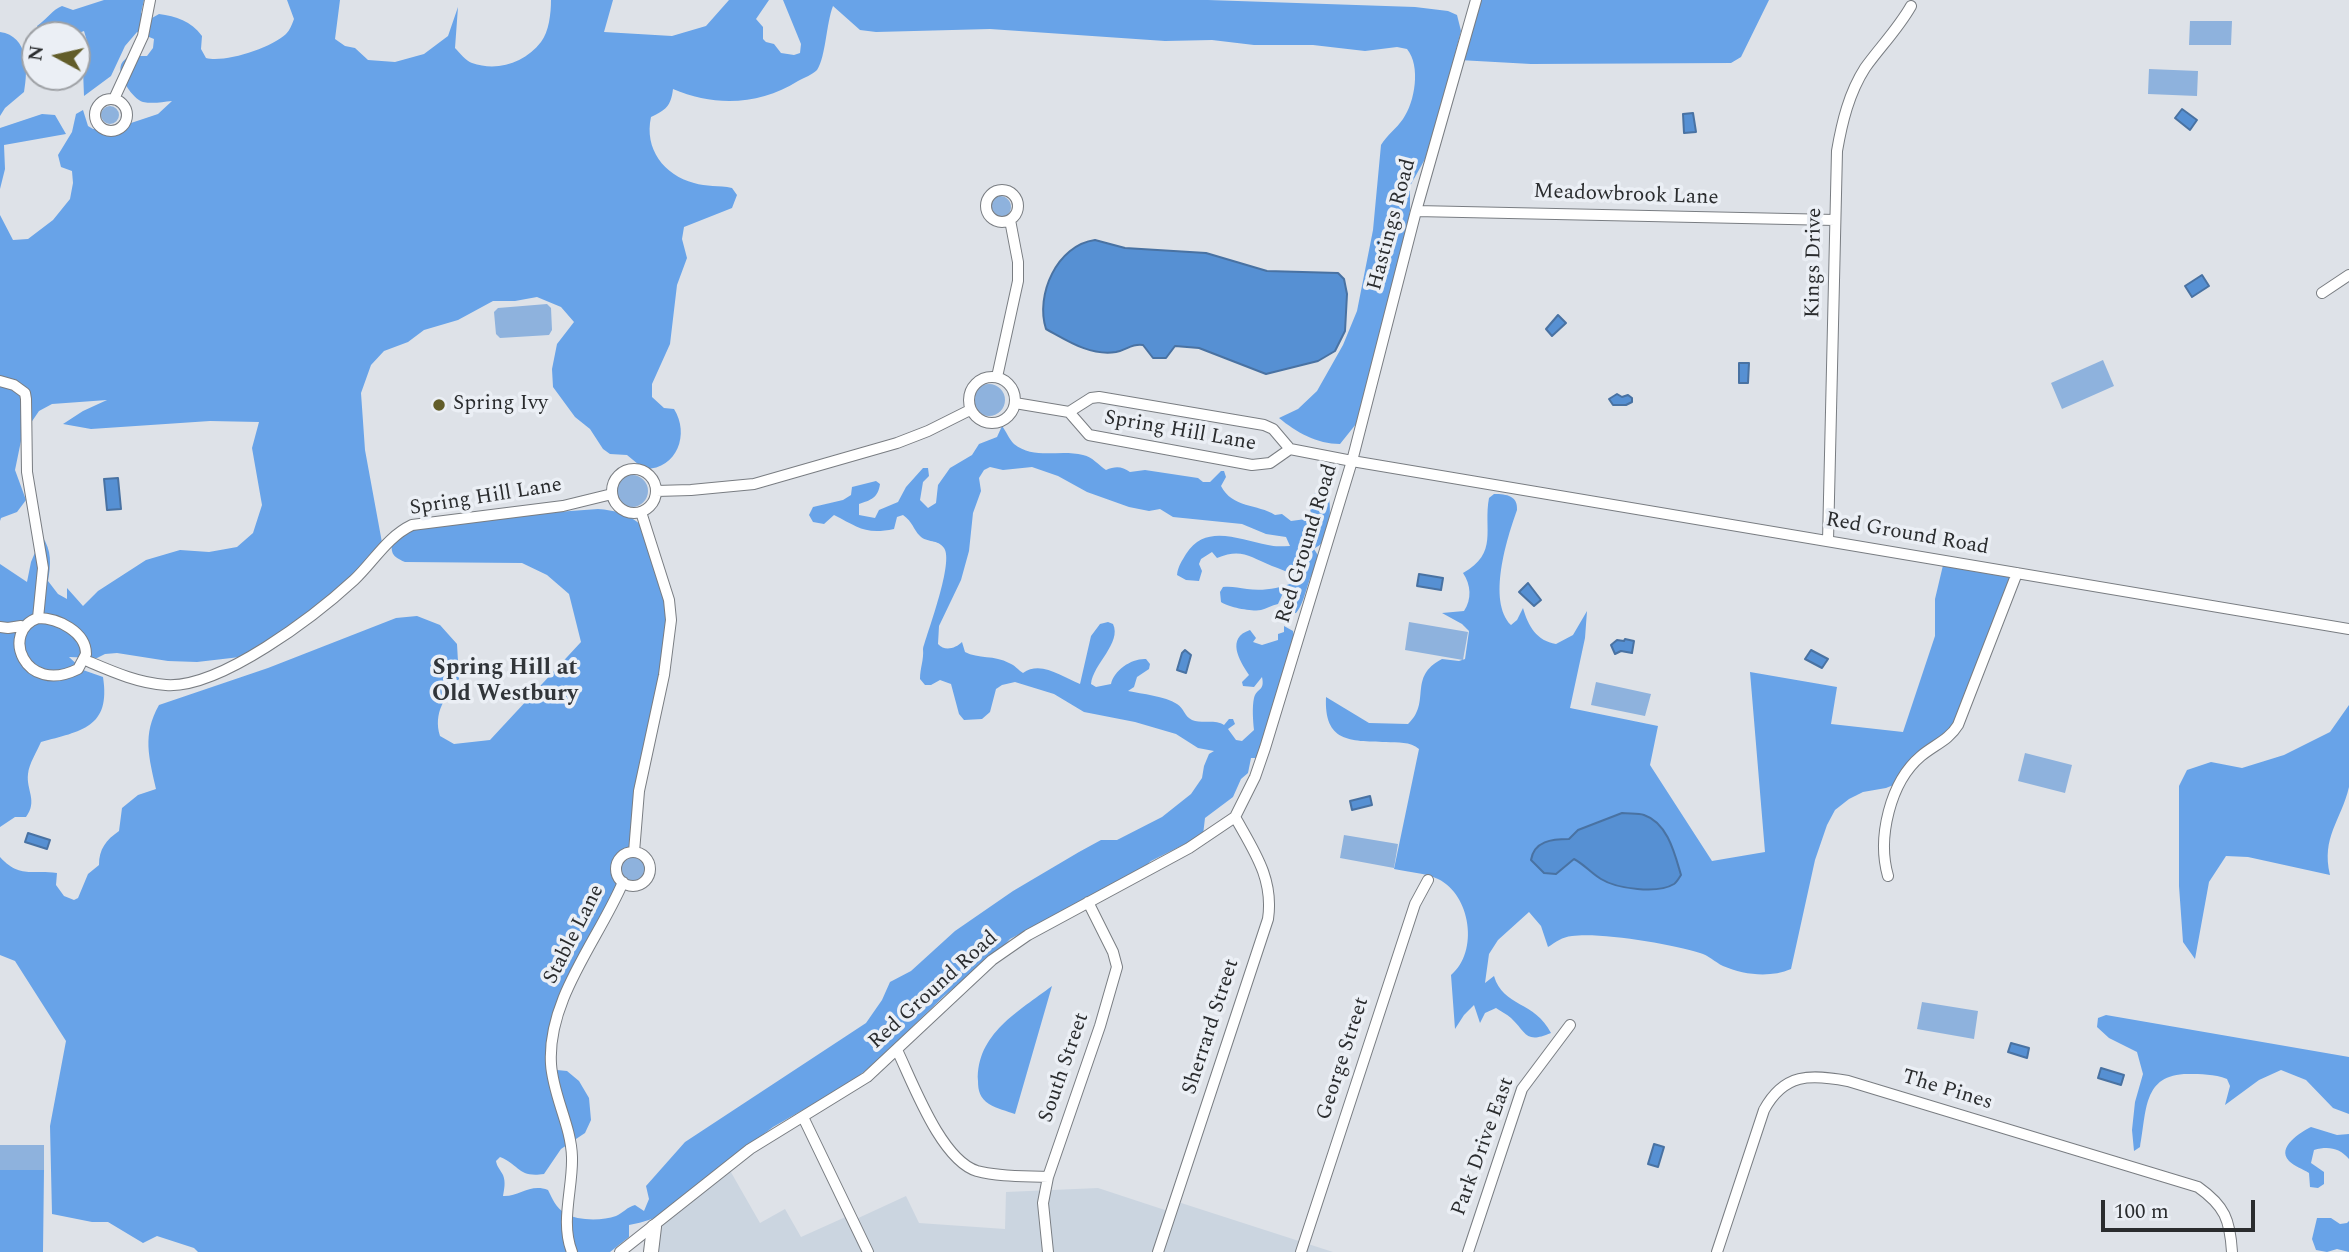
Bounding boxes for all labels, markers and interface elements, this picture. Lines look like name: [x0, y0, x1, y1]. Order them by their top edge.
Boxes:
north arrow: [21, 21, 91, 91]
text: N: [21, 44, 52, 63]
street label: Hastings Road: [1363, 156, 1423, 294]
street label: Meadowbrook Lane: [1533, 180, 1719, 212]
street label: Kings Drive: [1801, 207, 1829, 319]
place label: Spring Ivy: [453, 392, 548, 418]
marker: Spring Ivy: [431, 397, 447, 413]
street label: Spring Hill Lane: [1102, 406, 1258, 458]
street label: Red Ground Road: [1272, 461, 1344, 627]
street label: Spring Hill Lane: [408, 474, 564, 522]
street label: Red Ground Road: [1823, 508, 1991, 562]
district label: Spring Hill at Old Westbury: [432, 655, 578, 709]
street label: Stable Lane: [539, 881, 611, 989]
street label: Red Ground Road: [864, 926, 1004, 1056]
street label: Sherrard Street: [1178, 956, 1246, 1098]
street label: George Street: [1312, 994, 1376, 1124]
street label: South Street: [1034, 1010, 1096, 1126]
street label: The Pines: [1899, 1065, 1995, 1117]
street label: Park Drive East: [1447, 1074, 1521, 1220]
scale bar: [2104, 1186, 2258, 1230]
text: 100 m: [2114, 1196, 2169, 1228]

